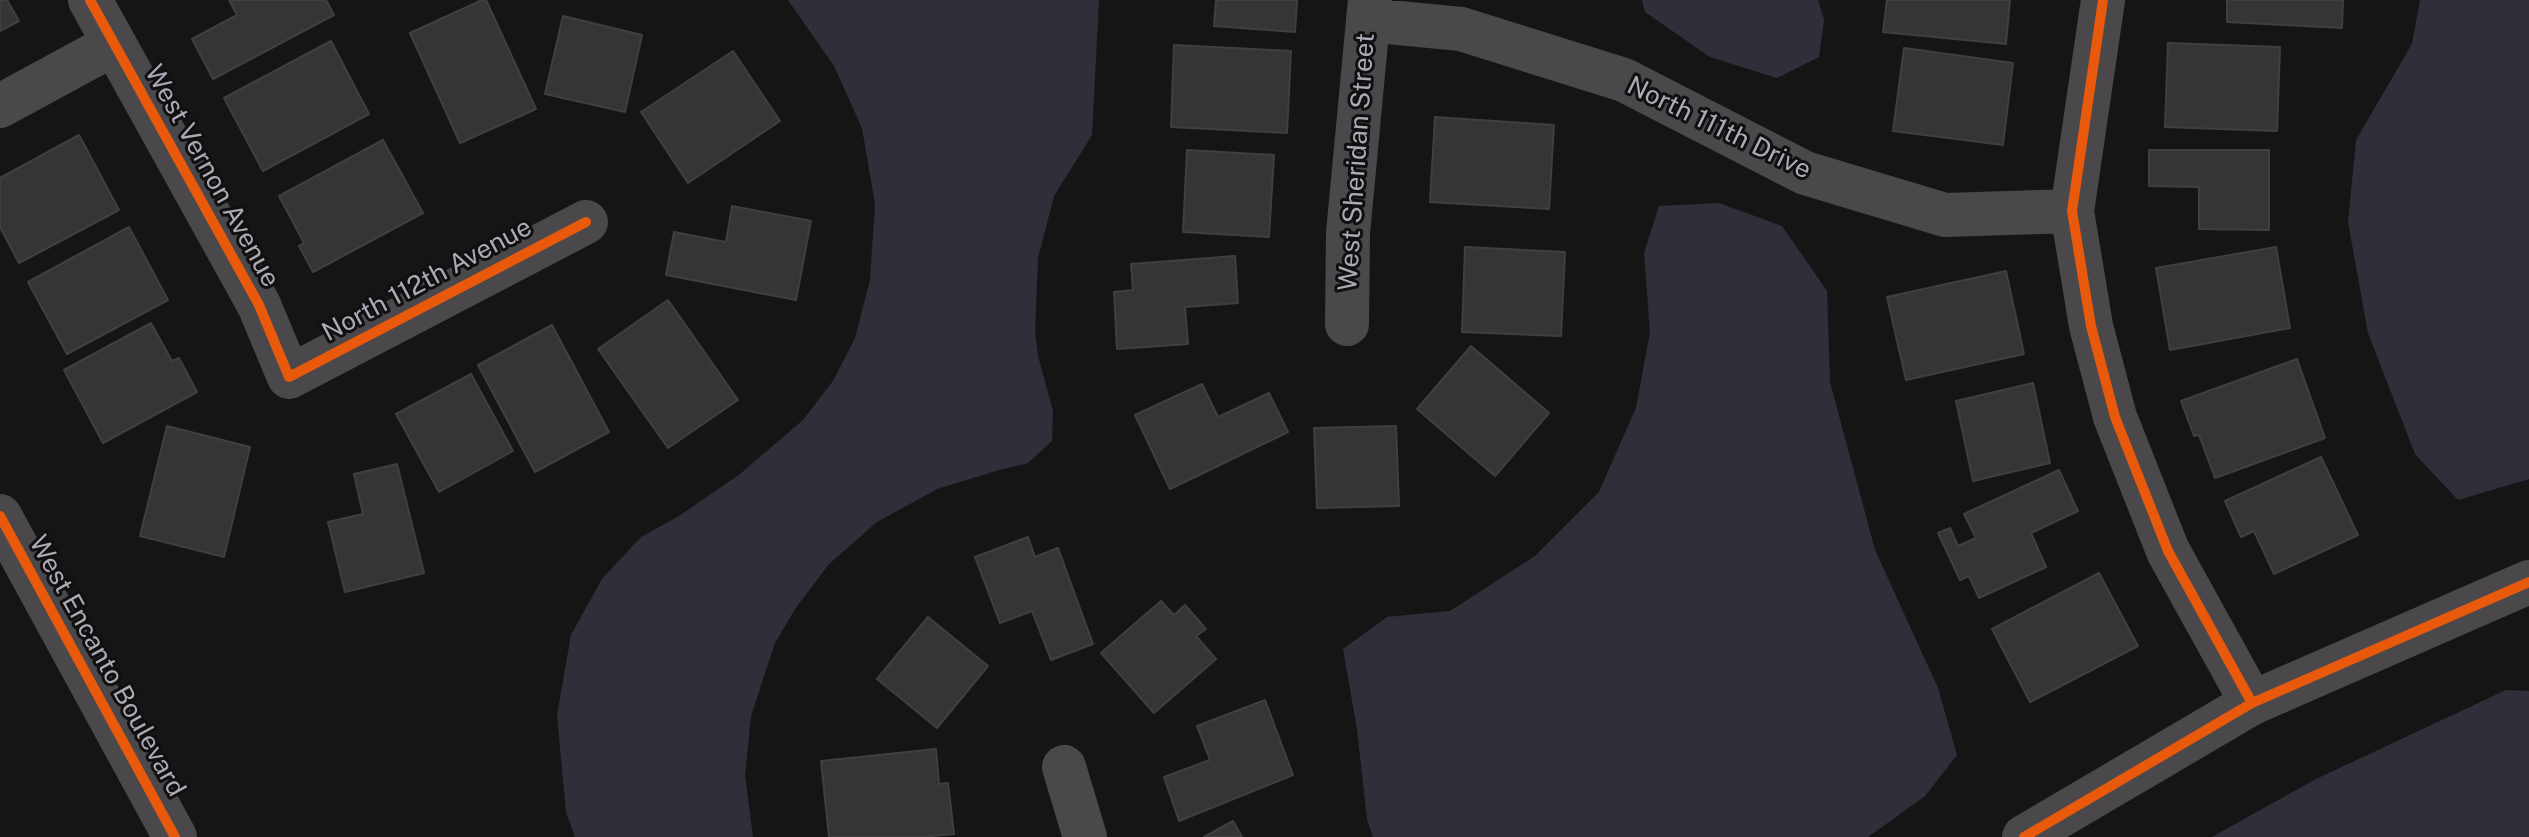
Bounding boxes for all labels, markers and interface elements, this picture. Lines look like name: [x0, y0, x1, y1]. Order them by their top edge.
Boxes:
street label: West Sheridan Street: [1332, 32, 1382, 292]
street label: West Vernon Avenue: [138, 60, 286, 292]
street label: North 111th Drive: [1622, 70, 1816, 186]
street label: North 112th Avenue: [317, 212, 537, 348]
street label: West Encanto Boulevard: [22, 530, 192, 802]

